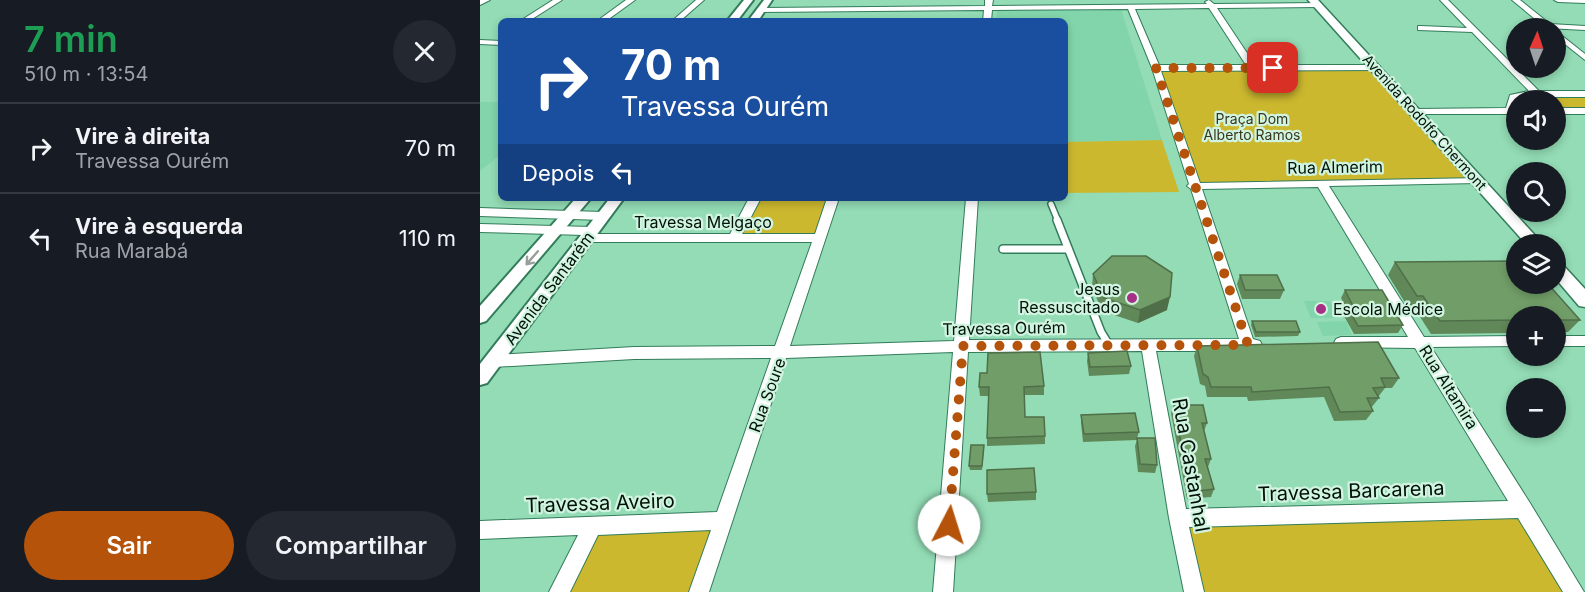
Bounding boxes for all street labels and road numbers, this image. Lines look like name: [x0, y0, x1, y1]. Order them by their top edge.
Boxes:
street label: Avenida Rodolfo Chermont: [1360, 51, 1491, 194]
street label: Rua Almerim: [1287, 156, 1383, 178]
street label: Travessa Melgaço: [634, 212, 772, 232]
street label: Avenida Santarém: [500, 227, 598, 349]
street label: Travessa Ourém: [942, 317, 1066, 339]
street label: Rua Altamira: [1415, 341, 1483, 433]
street label: Rua Soure: [744, 355, 790, 435]
street label: Rua Castanhal: [1167, 396, 1215, 534]
street label: Travessa Barcarena: [1257, 476, 1445, 506]
street label: Travessa Aveiro: [525, 488, 675, 518]

